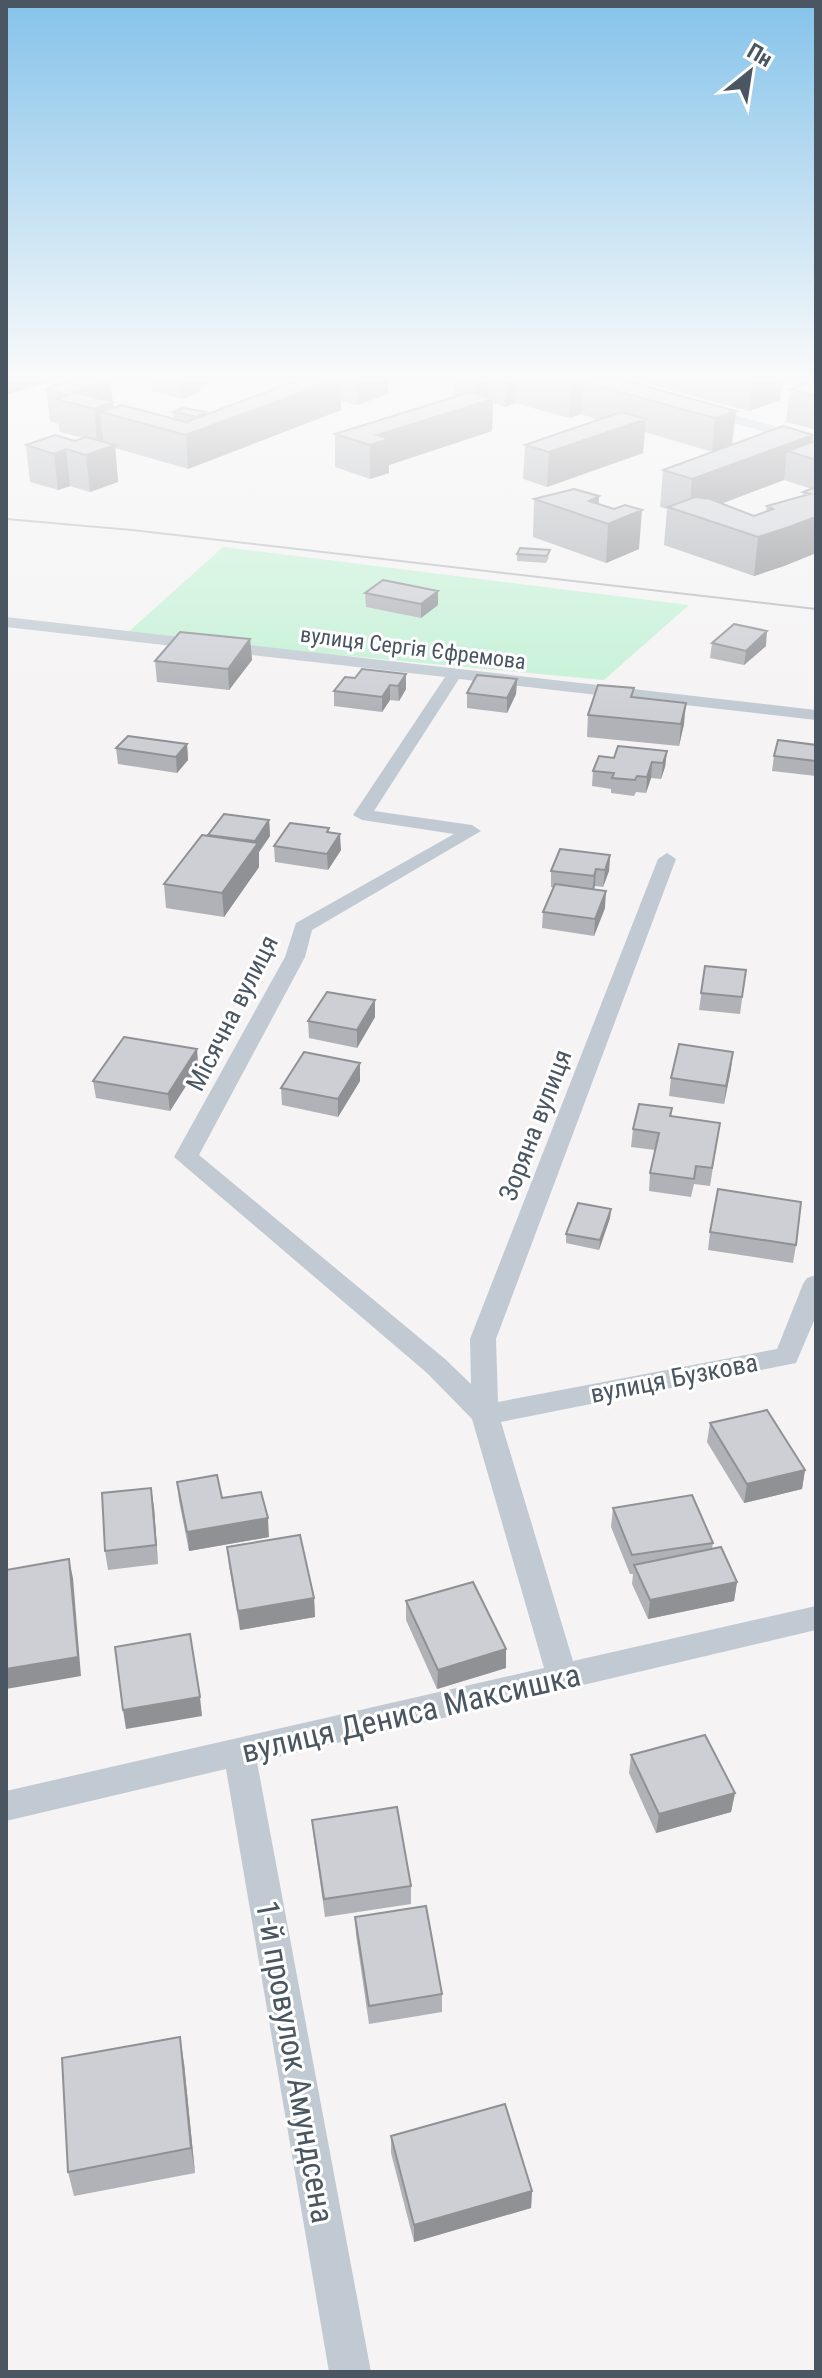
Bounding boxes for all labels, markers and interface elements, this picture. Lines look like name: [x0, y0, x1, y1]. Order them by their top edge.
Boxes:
north arrow: [710, 32, 790, 112]
text: Пн: [743, 38, 777, 72]
street label: вулиця Сергія Єфремова: [299, 622, 527, 674]
street label: Місячна вулиця: [180, 930, 284, 1096]
street label: Зоряна вулиця: [492, 1045, 578, 1205]
street label: вулиця Бузкова: [588, 1347, 760, 1409]
street label: вулиця Дениса Максишка: [238, 1656, 584, 1770]
street label: 1-й провулок Амундсена: [248, 1898, 342, 2226]

